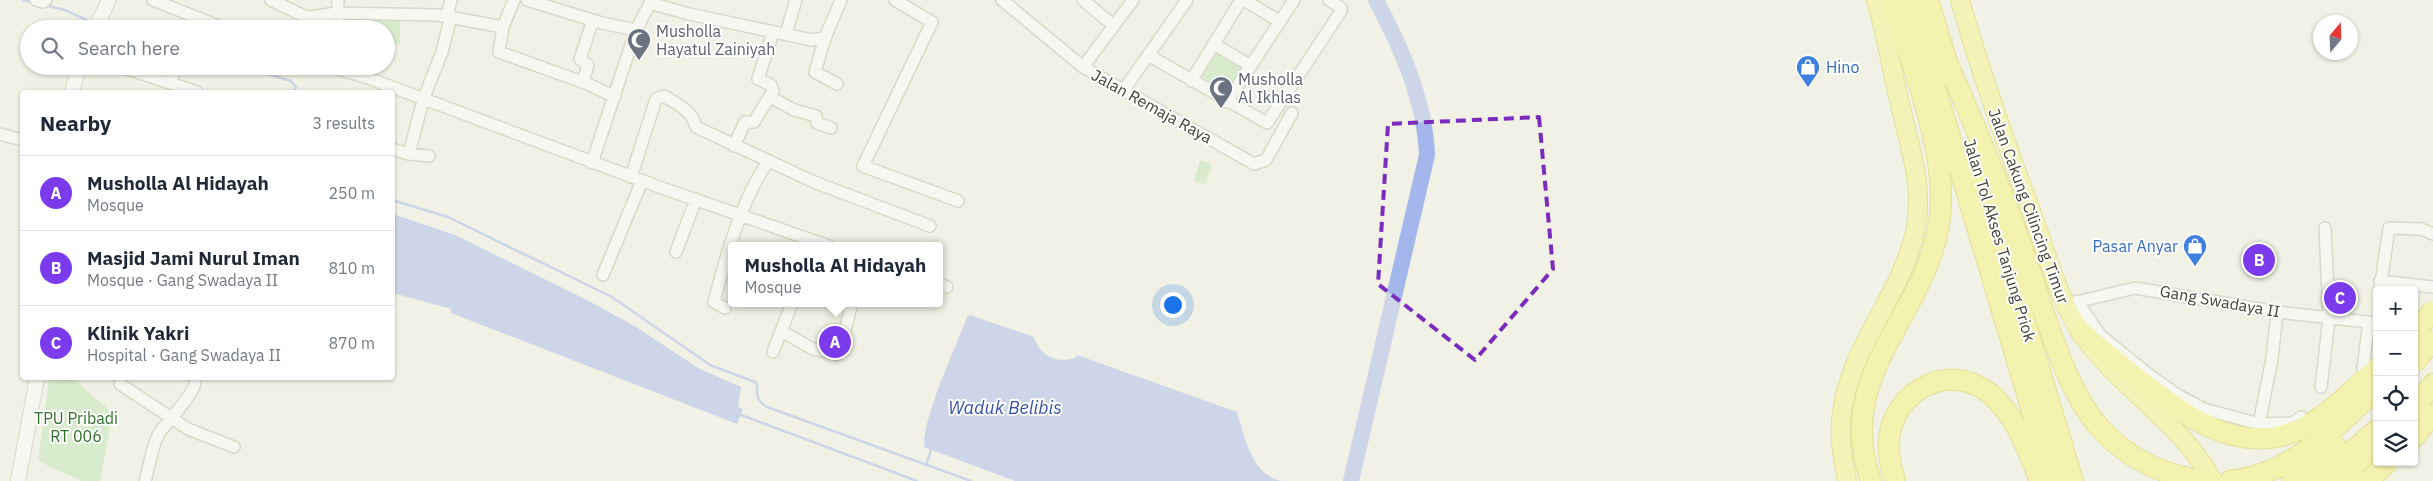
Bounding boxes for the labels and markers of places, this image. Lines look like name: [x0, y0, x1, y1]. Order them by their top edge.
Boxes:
place label: Musholla Hayatul Zainiyah: [656, 21, 775, 59]
mosque icon: Musholla Hayatul Zainiyah: [626, 27, 652, 61]
shop icon: Hino: [1795, 54, 1821, 88]
place label: Hino: [1826, 57, 1859, 77]
place label: Musholla Al Ikhlas: [1238, 69, 1304, 107]
mosque icon: Musholla Al Ikhlas: [1208, 75, 1234, 109]
shop icon: Pasar Anyar: [2182, 233, 2208, 267]
place label: Pasar Anyar: [2093, 236, 2178, 256]
pin: B: [2243, 241, 2275, 279]
pin: C: [2324, 279, 2356, 317]
pin: A: [819, 323, 851, 361]

